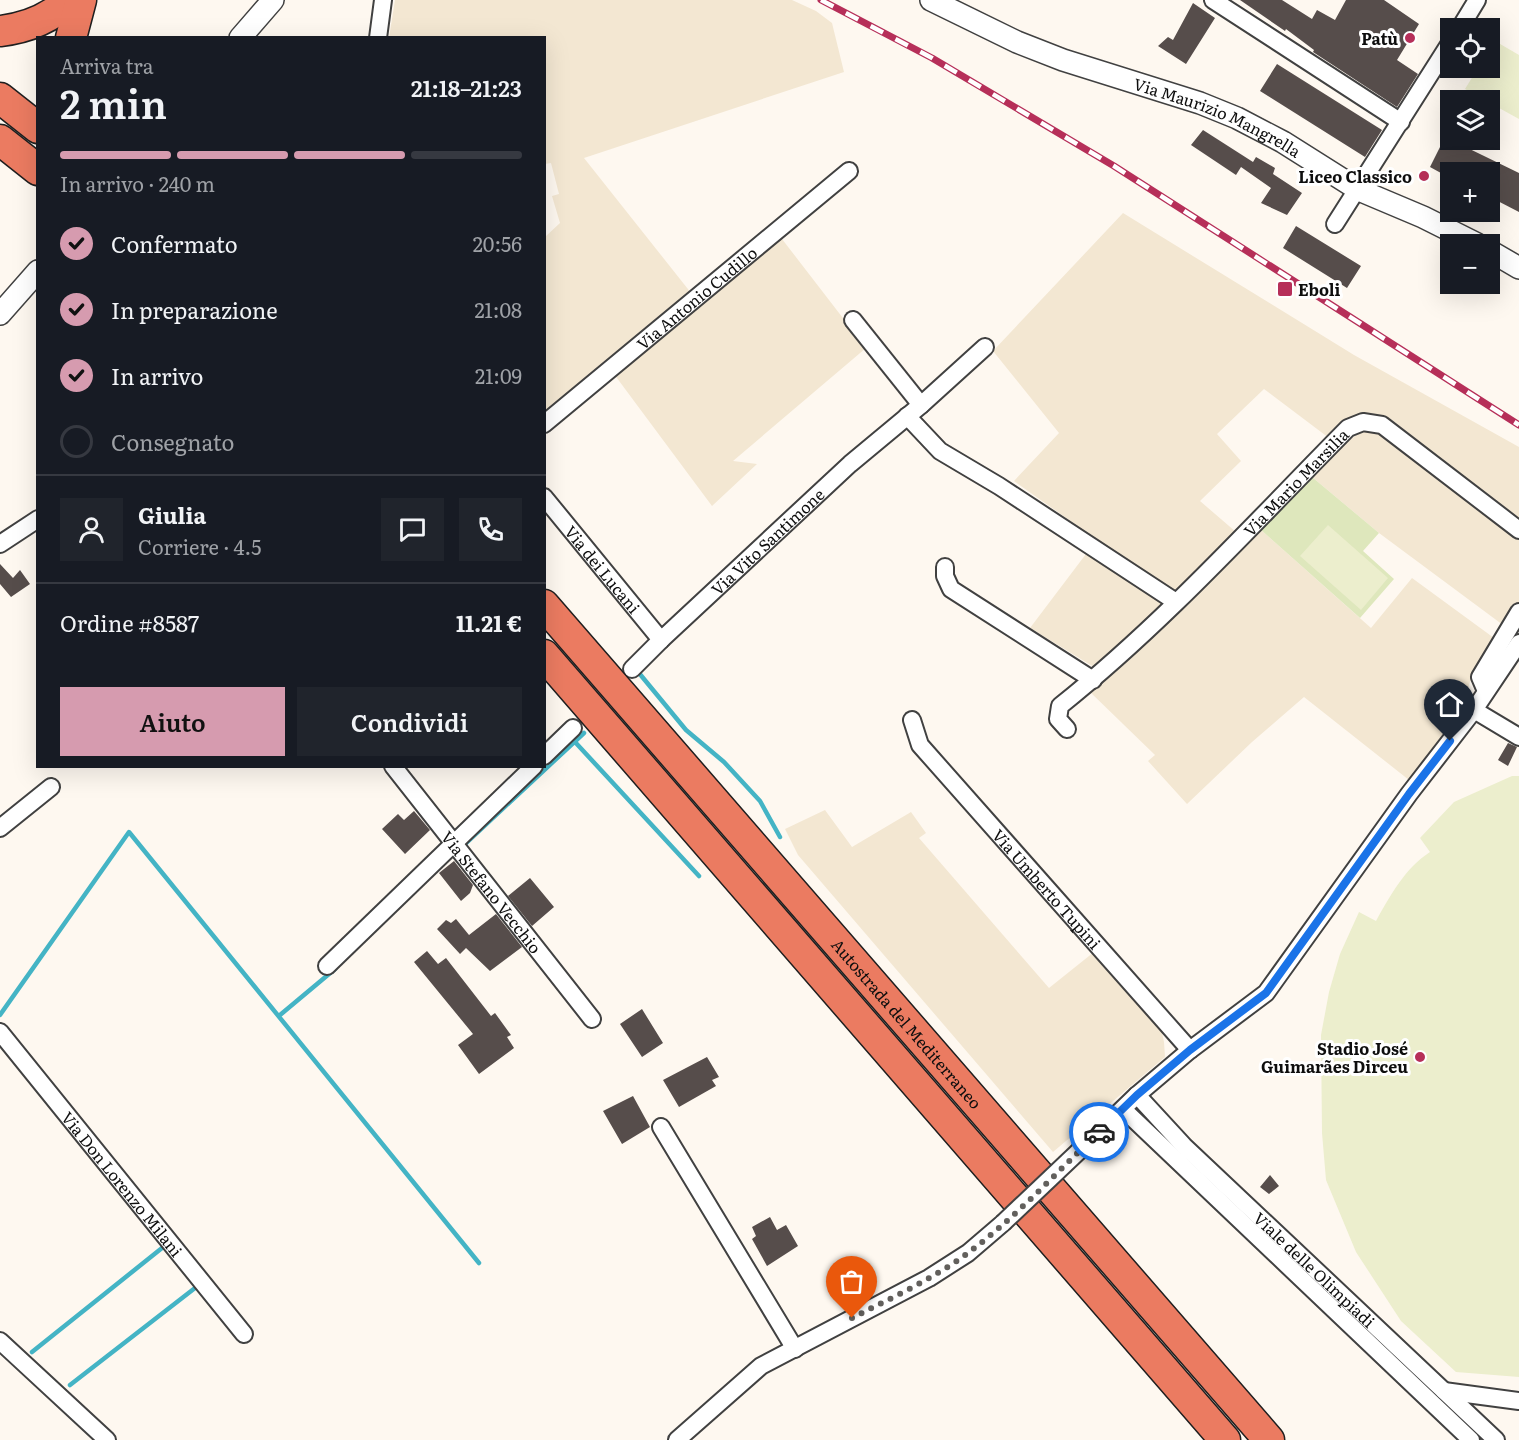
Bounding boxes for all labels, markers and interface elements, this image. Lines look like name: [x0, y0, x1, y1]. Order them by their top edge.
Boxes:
map controls: [1440, 18, 1500, 294]
button: locate: [1440, 18, 1500, 78]
place label: Patù: [1361, 26, 1398, 50]
marker: Patù: [1403, 31, 1417, 45]
text: Arriva tra: [60, 50, 154, 80]
text: 21:18–21:23: [411, 71, 522, 104]
street label: Via Maurizio Mangrella: [1131, 71, 1306, 163]
text: 2 min: [60, 73, 167, 131]
button: layers: [1440, 90, 1500, 150]
button: +: [1440, 162, 1500, 222]
place label: Liceo Classico: [1298, 164, 1412, 188]
text: In arrivo · 240 m: [60, 168, 215, 198]
marker: Liceo Classico: [1417, 169, 1431, 183]
icon: check: [60, 227, 93, 260]
text: Confermato: [111, 227, 238, 260]
text: 20:56: [473, 228, 522, 258]
button: −: [1440, 234, 1500, 294]
street label: Via Antonio Cudillo: [631, 240, 762, 355]
place label: Eboli: [1298, 277, 1341, 301]
marker: Eboli: [1276, 280, 1294, 298]
icon: check: [60, 293, 93, 326]
text: In preparazione: [111, 293, 278, 326]
text: 21:08: [474, 294, 522, 324]
icon: check: [60, 359, 93, 392]
text: In arrivo: [111, 359, 203, 392]
text: 21:09: [475, 360, 522, 390]
street label: Via Mario Marsilia: [1237, 422, 1354, 541]
text: Consegnato: [111, 425, 234, 458]
street label: Via Vito Santimone: [705, 482, 829, 600]
button: person: [60, 498, 123, 561]
text: Giulia: [138, 498, 206, 531]
button: chat: [381, 498, 444, 561]
button: phone: [459, 498, 522, 561]
street label: Via dei Lucani: [560, 520, 646, 618]
text: Corriere · 4.5: [138, 531, 261, 561]
text: Ordine #8587: [60, 606, 199, 639]
text: 11.21 €: [456, 606, 522, 639]
pin: [1424, 679, 1475, 741]
button: Aiuto: [60, 687, 285, 756]
button: Condividi: [297, 687, 522, 756]
icon: home: [1433, 688, 1466, 721]
street label: Via Umberto Tupini: [987, 823, 1107, 954]
street label: Via Stefano Vecchio: [436, 825, 548, 958]
street label: Autostrada del Mediterraneo: [826, 933, 988, 1114]
place label: Stadio José Guimarães Dirceu: [1261, 1036, 1408, 1078]
marker: Stadio José Guimarães Dirceu: [1413, 1050, 1427, 1064]
courier: [1069, 1102, 1129, 1162]
street label: Via Don Lorenzo Milani: [56, 1106, 189, 1262]
icon: car: [1083, 1116, 1116, 1149]
street label: Viale delle Olimpiadi: [1249, 1206, 1381, 1332]
pin: [826, 1256, 877, 1318]
icon: bag: [835, 1265, 868, 1298]

